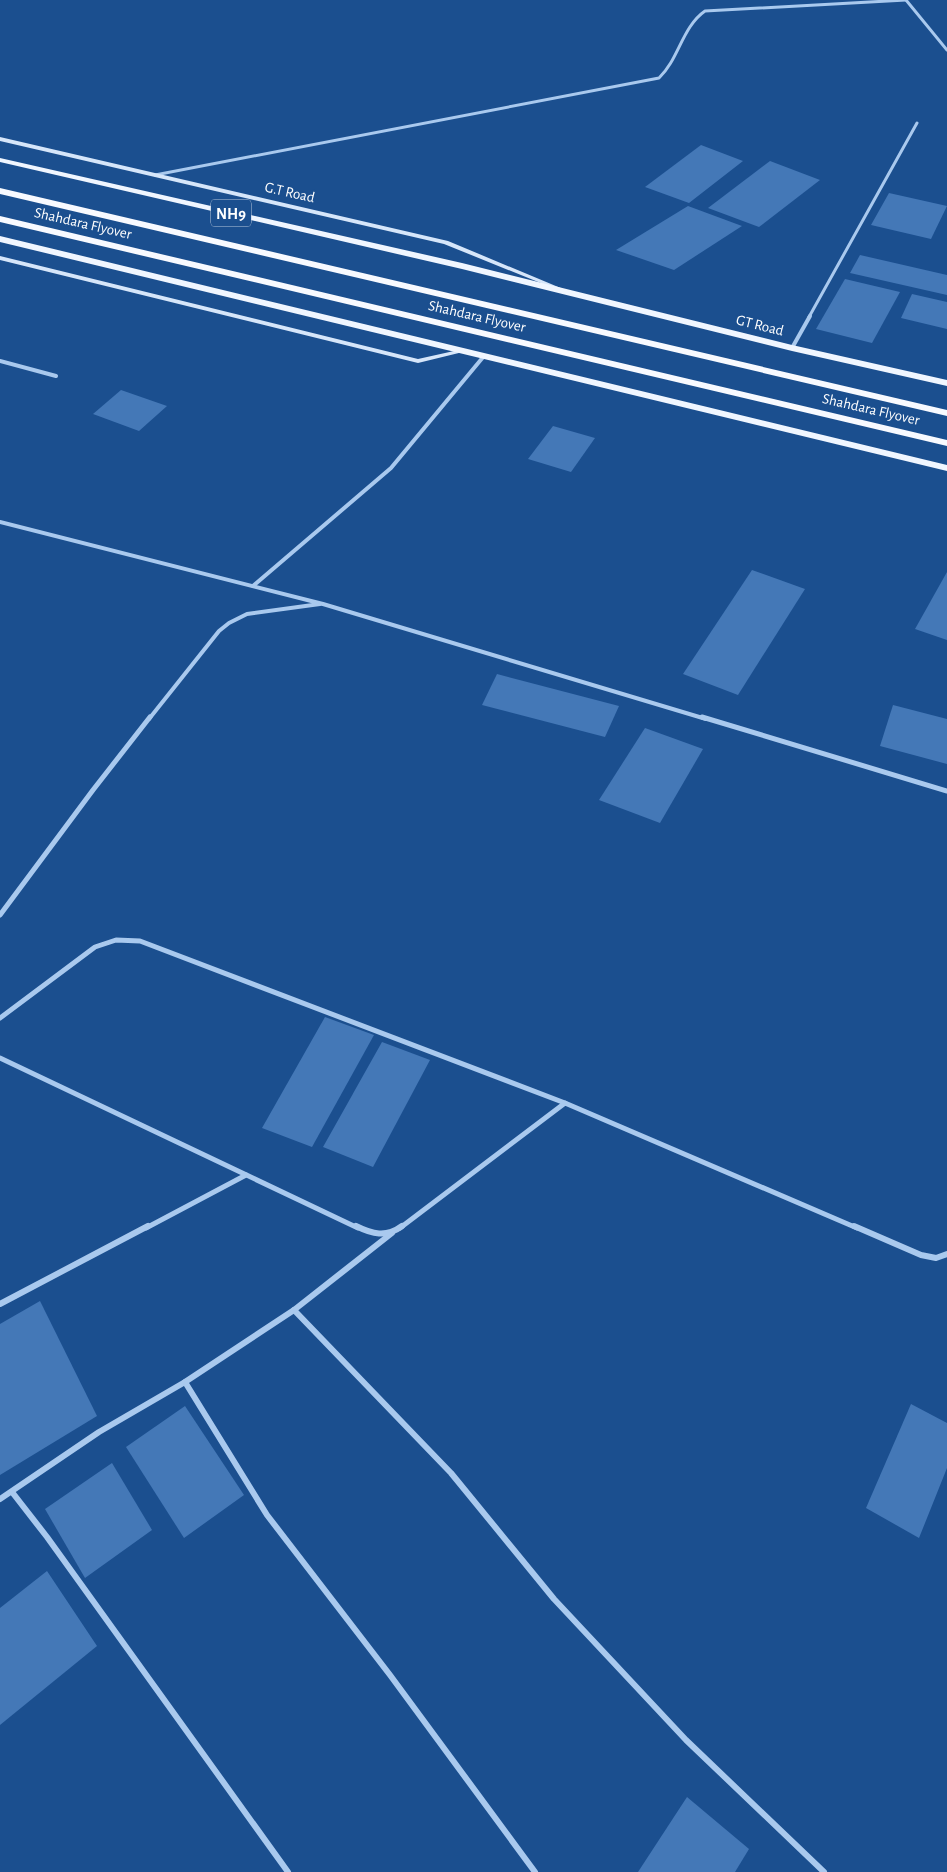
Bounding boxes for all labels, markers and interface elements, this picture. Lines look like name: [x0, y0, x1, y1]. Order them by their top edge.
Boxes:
street label: G.T Road: [263, 179, 317, 206]
road number: NH9: [211, 200, 251, 227]
street label: Shahdara Flyover: [33, 205, 133, 242]
street label: Shahdara Flyover: [427, 298, 527, 335]
street label: GT Road: [734, 312, 786, 339]
street label: Shahdara Flyover: [821, 391, 921, 428]

